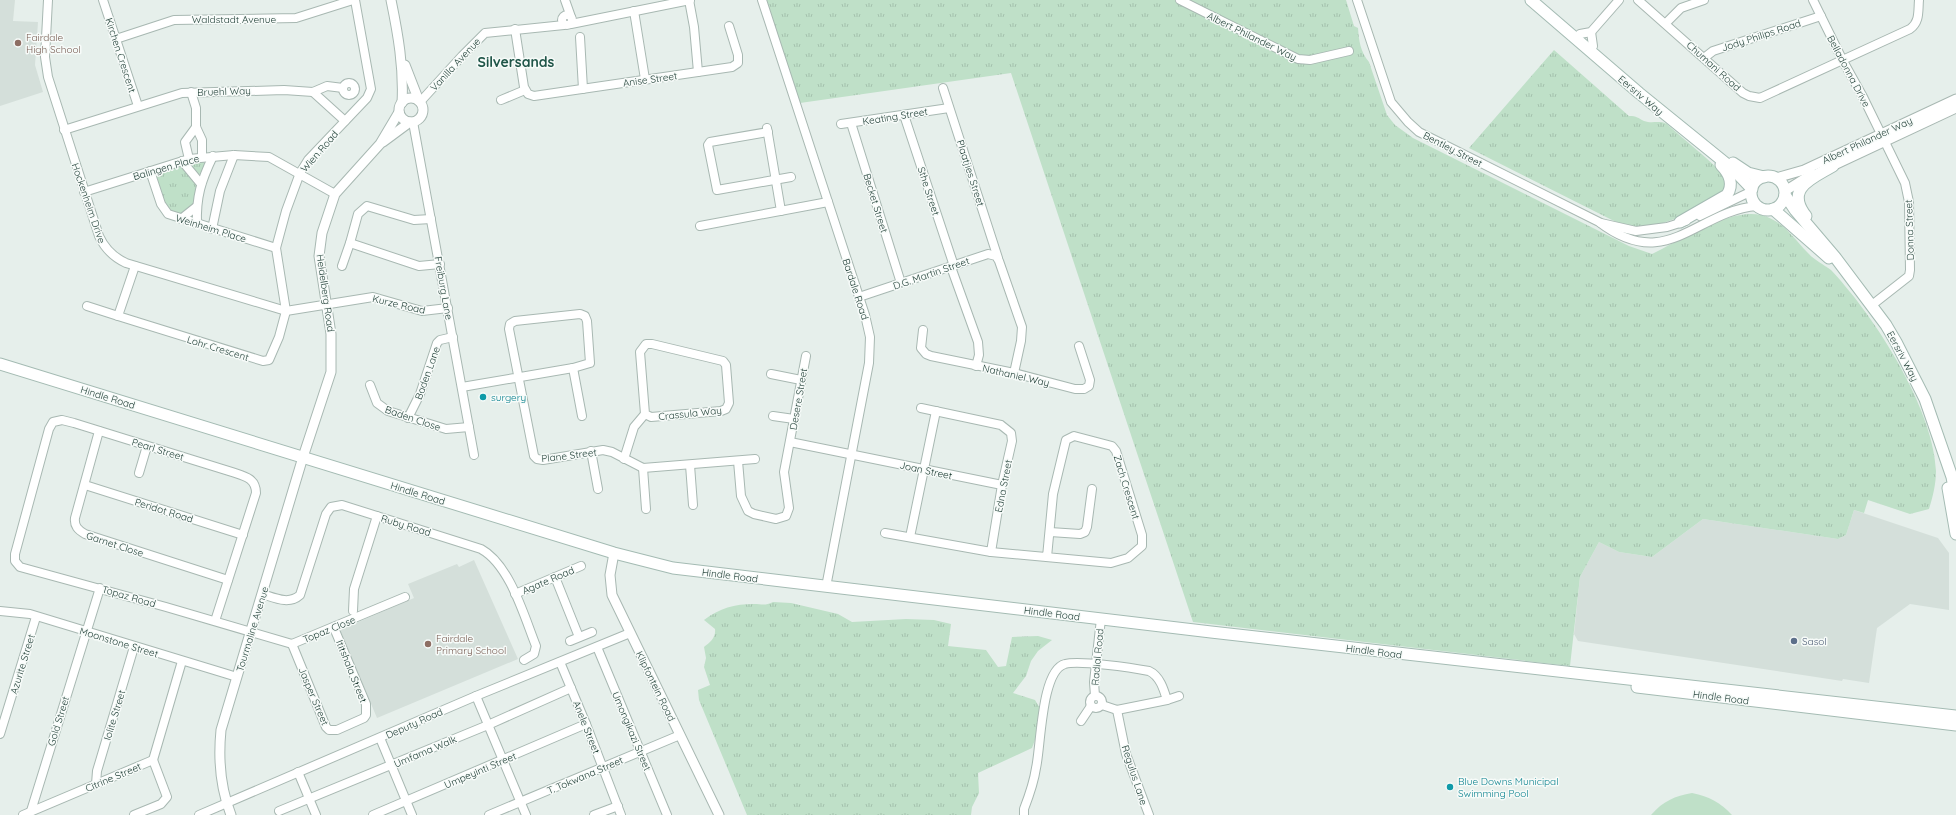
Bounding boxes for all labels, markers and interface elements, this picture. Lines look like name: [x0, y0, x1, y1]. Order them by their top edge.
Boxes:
street label: Albert Philander Way: [1205, 9, 1299, 64]
street label: Waldstadt Avenue: [192, 13, 277, 26]
street label: Kirchen Crescent: [102, 16, 139, 95]
street label: Jody Philips Road: [1720, 17, 1803, 54]
place label: Fairdale High School: [26, 31, 81, 56]
street label: Belladonna Drive: [1824, 33, 1873, 110]
street label: Vanilla Avenue: [427, 35, 484, 94]
marker: Fairdale High School: [13, 38, 23, 48]
street label: Chumani Road: [1684, 39, 1743, 94]
district label: Silversands: [478, 53, 555, 71]
street label: Anise Street: [622, 69, 679, 90]
street label: Eersriv Way: [1615, 73, 1666, 118]
street label: Bruehl Way: [197, 84, 251, 99]
street label: Keating Street: [862, 105, 929, 128]
street label: Albert Philander Way: [1820, 114, 1914, 167]
street label: Wien Road: [298, 128, 341, 175]
street label: Bentley Street: [1421, 129, 1485, 170]
street label: Plaatjies Street: [954, 138, 988, 209]
street label: Balingen Place: [132, 152, 201, 183]
street label: Hockenheim Drive: [69, 161, 109, 245]
street label: Sthe Street: [915, 165, 943, 218]
street label: Becket Street: [860, 172, 891, 235]
street label: Donna Street: [1902, 199, 1917, 261]
street label: Weinheim Place: [174, 212, 248, 246]
street label: Heidelberg Road: [314, 253, 337, 333]
street label: D.G. Martin Street: [891, 254, 972, 293]
street label: Freiburg Lane: [432, 255, 456, 321]
street label: Bardale Road: [839, 257, 872, 321]
street label: Kurze Road: [371, 292, 427, 317]
street label: Eersriv Way: [1884, 329, 1921, 384]
street label: Lohr Crescent: [185, 333, 251, 364]
street label: Baden Lane: [412, 344, 443, 402]
street label: Nathaniel Way: [981, 361, 1051, 390]
street label: Desere Street: [787, 367, 810, 431]
street label: Hindle Road: [79, 383, 137, 412]
place label: surgery: [491, 391, 526, 404]
marker: surgery: [478, 392, 488, 402]
street label: Baden Close: [383, 403, 443, 434]
street label: Crassula Way: [658, 404, 722, 423]
street label: Pearl Street: [130, 435, 186, 464]
street label: Plane Street: [541, 446, 598, 465]
street label: Zach Crescent: [1111, 453, 1143, 521]
street label: Edna Street: [992, 458, 1015, 514]
street label: Joan Street: [898, 459, 954, 483]
street label: Hindle Road: [389, 479, 447, 508]
street label: Peridot Road: [133, 495, 195, 526]
street label: Ruby Road: [379, 512, 432, 539]
street label: Garnet Close: [84, 529, 146, 560]
street label: Agate Road: [520, 564, 576, 597]
street label: Hindle Road: [701, 566, 759, 585]
street label: Topaz Road: [100, 583, 157, 610]
street label: Tourmaline Avenue: [233, 585, 272, 673]
street label: Hindle Road: [1023, 604, 1081, 623]
street label: Topaz Close: [301, 613, 358, 646]
street label: Moonstone Street: [78, 624, 160, 661]
street label: Radial Road: [1089, 628, 1106, 686]
street label: Azurite Street: [7, 632, 38, 696]
place label: Fairdale Primary School: [436, 632, 506, 657]
place label: Sasol: [1802, 635, 1827, 648]
marker: Sasol: [1789, 636, 1799, 646]
street label: Ititshala Street: [333, 638, 370, 705]
marker: Fairdale Primary School: [423, 639, 433, 649]
street label: Hindle Road: [1345, 642, 1403, 661]
street label: Klipfontein Road: [633, 649, 678, 724]
street label: Jasper Street: [295, 665, 332, 728]
street label: Iolite Street: [101, 688, 128, 742]
street label: Hindle Road: [1692, 688, 1750, 707]
street label: Umongikazi Street: [609, 690, 654, 773]
street label: Gold Street: [45, 694, 72, 748]
street label: Anele Street: [570, 699, 603, 756]
street label: Deputy Road: [384, 705, 445, 742]
street label: Umfama Walk: [392, 732, 459, 771]
street label: Regulus Lane: [1119, 744, 1150, 807]
street label: Umpeyinti Street: [442, 749, 519, 792]
street label: T. Tokwana Street: [545, 753, 626, 797]
street label: Citrine Street: [83, 760, 144, 795]
place label: Blue Downs Municipal Swimming Pool: [1458, 775, 1558, 800]
marker: Blue Downs Municipal Swimming Pool: [1445, 782, 1455, 792]

